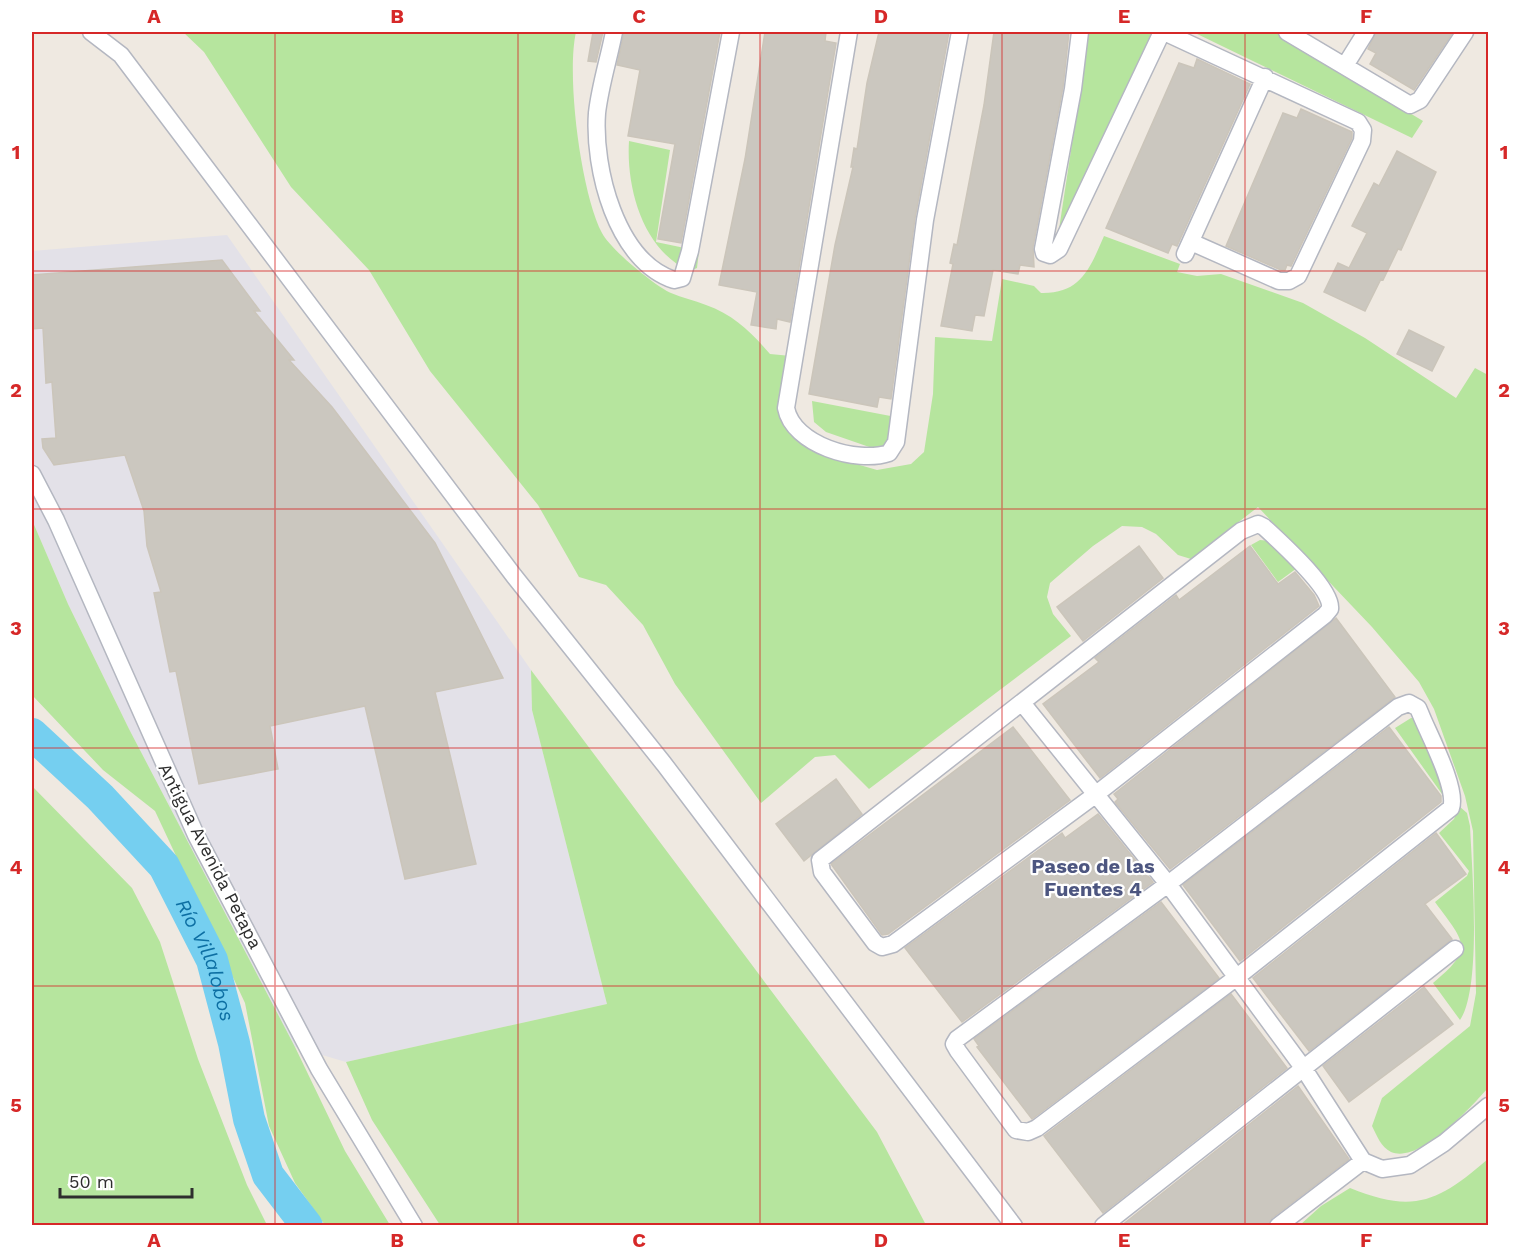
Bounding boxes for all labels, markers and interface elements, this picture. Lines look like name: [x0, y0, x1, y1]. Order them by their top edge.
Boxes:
text: A: [147, 4, 161, 28]
text: B: [390, 4, 404, 28]
text: C: [632, 4, 646, 28]
text: D: [874, 4, 888, 28]
text: E: [1118, 4, 1130, 28]
text: F: [1360, 4, 1372, 28]
text: 1: [12, 140, 20, 164]
text: 1: [1500, 140, 1508, 164]
text: 2: [10, 378, 22, 402]
text: 2: [1498, 378, 1510, 402]
text: 3: [10, 616, 22, 640]
text: 3: [1498, 616, 1510, 640]
street label: Antigua Avenida Petapa: [154, 759, 266, 952]
district label: Paseo de las Fuentes 4: [1031, 854, 1155, 901]
text: 4: [10, 855, 23, 879]
text: 4: [1498, 855, 1511, 879]
water label: Río Villalobos: [171, 895, 240, 1024]
text: 5: [10, 1093, 22, 1117]
text: 5: [1498, 1093, 1510, 1117]
scale bar: [60, 1161, 192, 1199]
text: 50 m: [69, 1171, 114, 1192]
text: A: [147, 1228, 161, 1252]
text: B: [390, 1228, 404, 1252]
text: C: [632, 1228, 646, 1252]
text: D: [874, 1228, 888, 1252]
text: E: [1118, 1228, 1130, 1252]
text: F: [1360, 1228, 1372, 1252]

